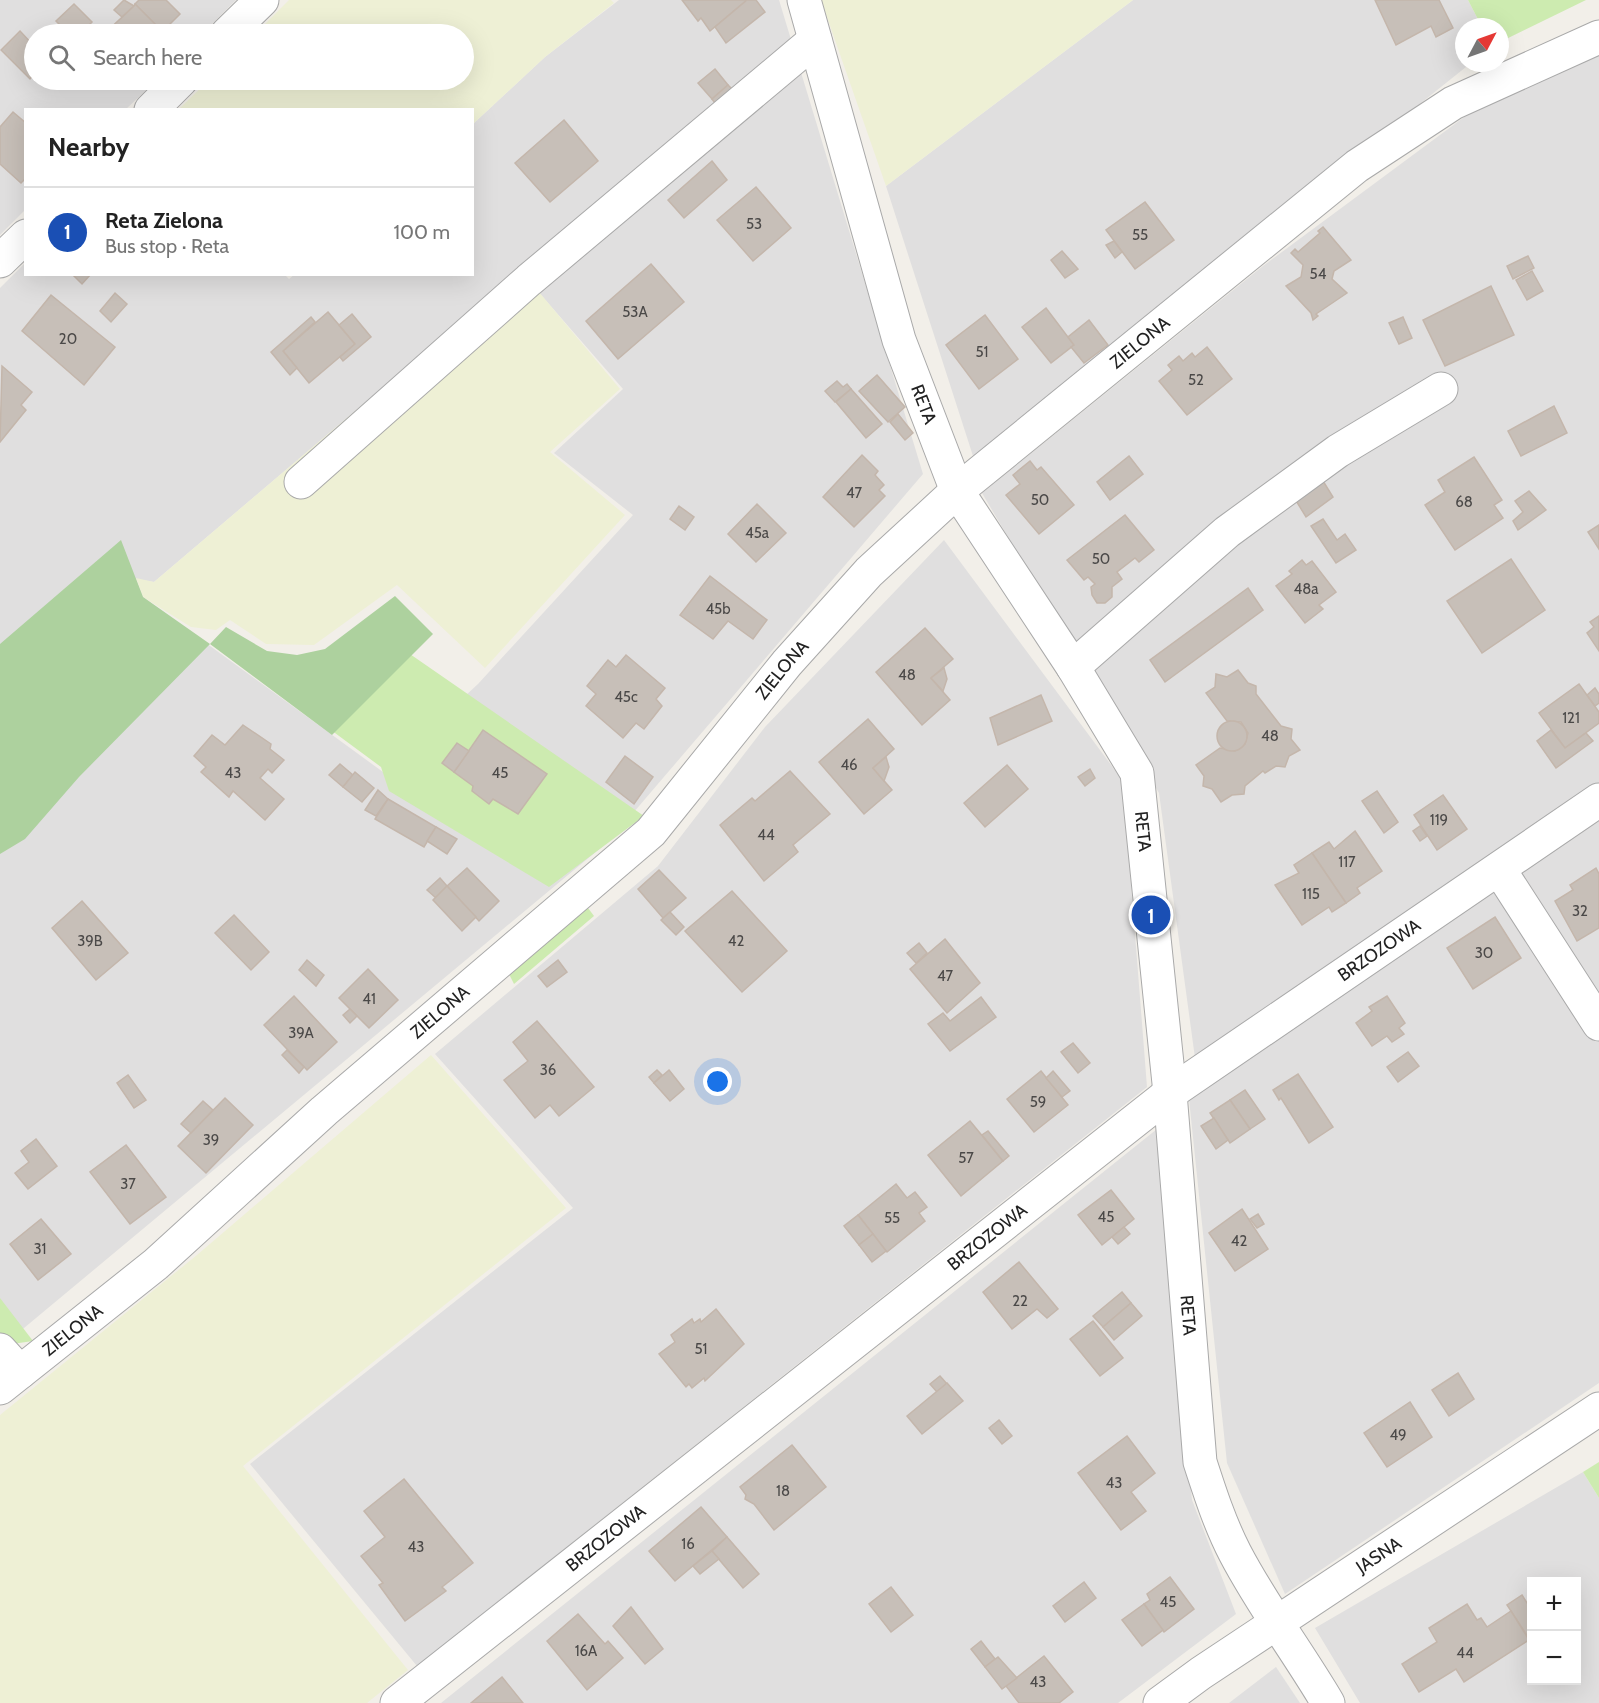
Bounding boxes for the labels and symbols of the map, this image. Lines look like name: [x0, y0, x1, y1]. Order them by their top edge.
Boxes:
north arrow: [1455, 18, 1509, 72]
house number: 53: [746, 215, 762, 233]
house number: 55: [1132, 226, 1148, 244]
house number: 54: [1310, 265, 1327, 283]
house number: 53A: [622, 303, 648, 321]
street label: ZIELONA: [1105, 312, 1174, 373]
house number: 20: [59, 330, 77, 348]
house number: 51: [975, 343, 989, 361]
house number: 52: [1188, 371, 1204, 389]
street label: RETA: [906, 382, 941, 427]
house number: 47: [846, 484, 863, 502]
house number: 50: [1031, 491, 1049, 509]
house number: 68: [1455, 493, 1473, 511]
house number: 45a: [745, 524, 770, 542]
house number: 50: [1092, 550, 1110, 568]
house number: 48a: [1294, 580, 1319, 598]
house number: 45b: [705, 600, 731, 618]
street label: ZIELONA: [751, 636, 813, 704]
house number: 48: [898, 666, 916, 684]
house number: 45c: [614, 688, 638, 706]
house number: 121: [1562, 709, 1580, 727]
house number: 48: [1261, 727, 1279, 745]
house number: 46: [840, 756, 858, 774]
house number: 43: [225, 764, 241, 782]
house number: 45: [492, 764, 508, 782]
street label: RETA: [1130, 810, 1156, 853]
house number: 119: [1430, 811, 1448, 829]
house number: 44: [757, 826, 775, 844]
house number: 117: [1338, 853, 1356, 871]
house number: 115: [1302, 885, 1320, 903]
pin: 1: [1132, 892, 1170, 938]
house number: 32: [1572, 902, 1588, 920]
street label: BRZOZOWA: [1334, 914, 1425, 986]
house number: 39B: [77, 932, 103, 950]
house number: 42: [728, 932, 744, 950]
house number: 30: [1475, 944, 1493, 962]
house number: 47: [937, 967, 954, 985]
street label: ZIELONA: [406, 981, 474, 1043]
house number: 41: [362, 990, 376, 1008]
house number: 39A: [288, 1024, 315, 1042]
house number: 36: [540, 1061, 556, 1079]
your location: [703, 1067, 732, 1096]
house number: 59: [1030, 1093, 1046, 1111]
house number: 39: [203, 1131, 219, 1149]
house number: 57: [958, 1149, 974, 1167]
house number: 37: [120, 1175, 136, 1193]
street label: BRZOZOWA: [943, 1199, 1032, 1275]
house number: 45: [1098, 1208, 1114, 1226]
house number: 55: [884, 1209, 900, 1227]
house number: 42: [1231, 1232, 1247, 1250]
house number: 31: [33, 1240, 47, 1258]
house number: 22: [1012, 1292, 1028, 1310]
street label: RETA: [1175, 1294, 1201, 1336]
street label: ZIELONA: [38, 1300, 107, 1361]
house number: 51: [694, 1340, 708, 1358]
house number: 49: [1389, 1426, 1407, 1444]
house number: 43: [1106, 1474, 1122, 1492]
house number: 18: [776, 1482, 790, 1500]
street label: BRZOZOWA: [562, 1500, 650, 1576]
street label: JASNA: [1351, 1532, 1406, 1579]
house number: 16: [681, 1535, 695, 1553]
house number: 43: [408, 1538, 424, 1556]
house number: 45: [1160, 1593, 1176, 1611]
house number: 16A: [575, 1642, 598, 1660]
house number: 44: [1456, 1644, 1474, 1662]
house number: 43: [1030, 1673, 1046, 1691]

